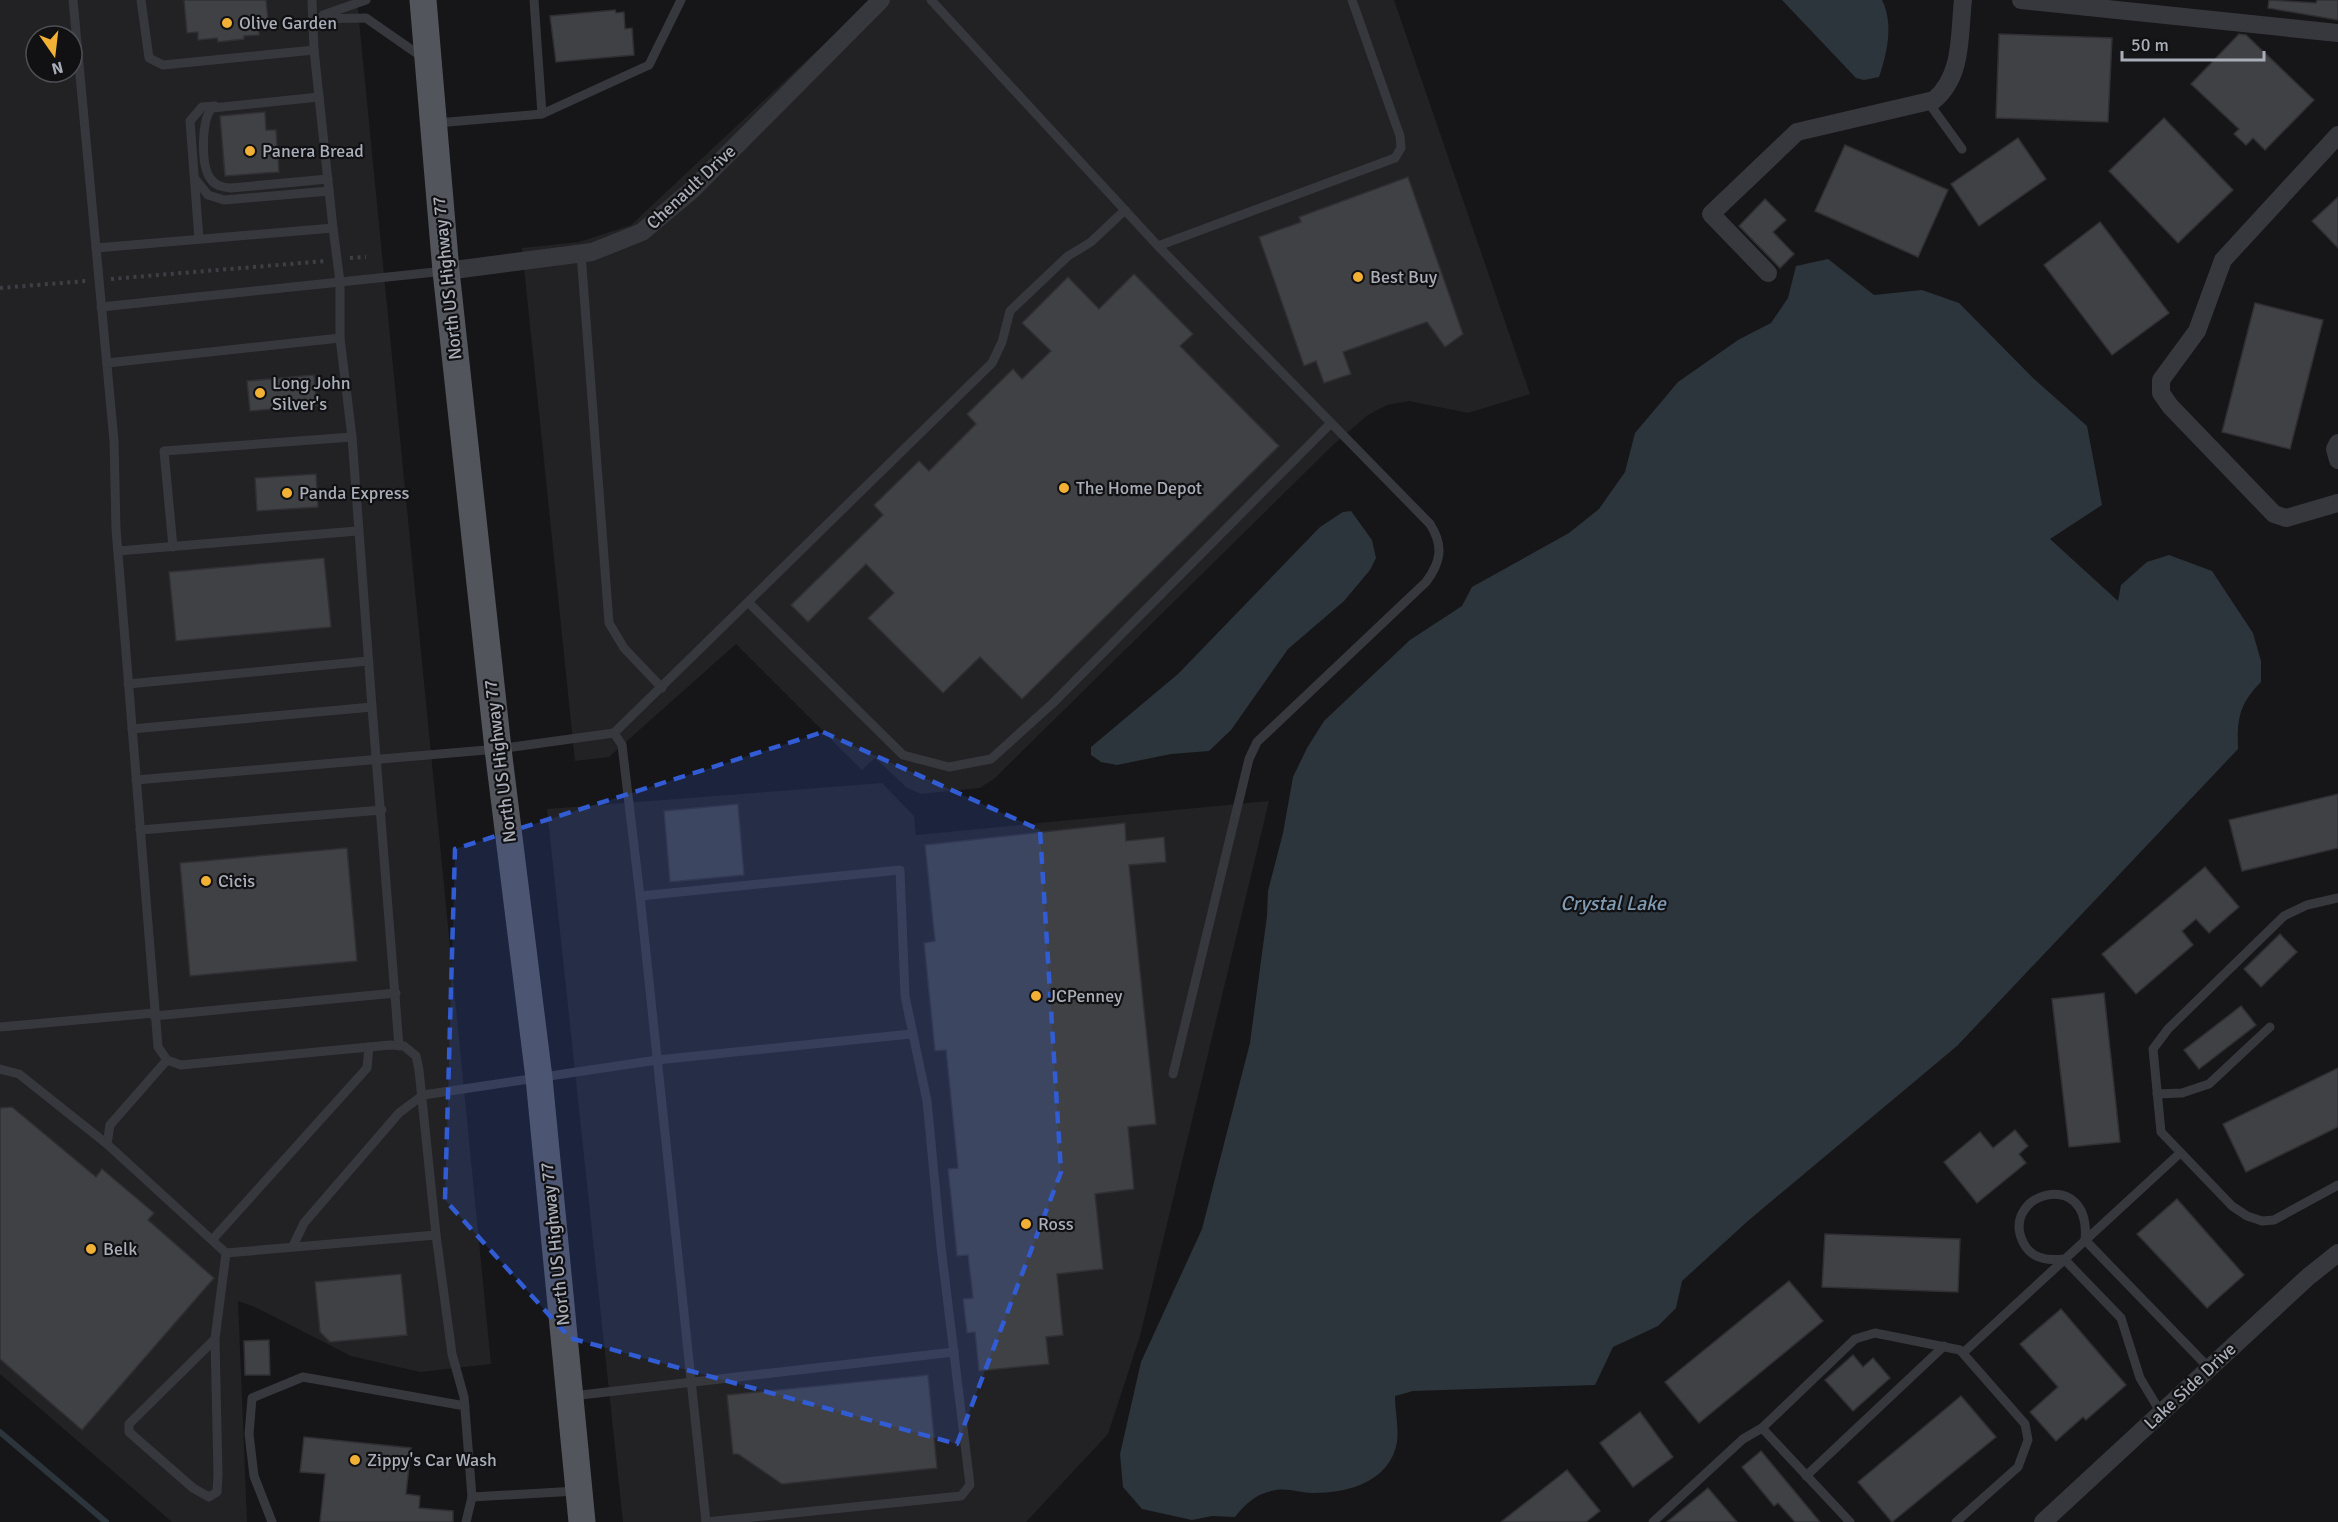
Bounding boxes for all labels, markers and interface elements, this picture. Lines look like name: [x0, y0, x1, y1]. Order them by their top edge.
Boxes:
place label: Olive Garden: [239, 12, 337, 34]
marker: Olive Garden: [220, 16, 234, 30]
north arrow: [24, 24, 84, 84]
scale bar: [2122, 24, 2264, 62]
text: 50 m: [2131, 34, 2169, 56]
text: N: [50, 57, 65, 79]
place label: Panera Bread: [262, 140, 364, 162]
street label: Chenault Drive: [642, 140, 740, 234]
marker: Panera Bread: [243, 144, 257, 158]
street label: North US Highway 77: [427, 195, 467, 361]
place label: Best Buy: [1370, 266, 1438, 288]
marker: Best Buy: [1351, 270, 1365, 284]
place label: Long John Silver's: [272, 372, 351, 415]
marker: Long John Silver's: [253, 386, 267, 400]
place label: The Home Depot: [1076, 477, 1202, 499]
marker: The Home Depot: [1057, 481, 1071, 495]
place label: Panda Express: [299, 482, 410, 504]
marker: Panda Express: [280, 486, 294, 500]
street label: North US Highway 77: [479, 678, 521, 844]
place label: Cicis: [218, 870, 255, 892]
marker: Cicis: [199, 874, 213, 888]
water label: Crystal Lake: [1560, 891, 1667, 916]
place label: JCPenney: [1048, 985, 1123, 1007]
marker: JCPenney: [1029, 989, 1043, 1003]
street label: North US Highway 77: [535, 1161, 575, 1327]
place label: Ross: [1038, 1213, 1074, 1235]
marker: Ross: [1019, 1217, 1033, 1231]
place label: Belk: [103, 1238, 137, 1260]
marker: Belk: [84, 1242, 98, 1256]
street label: Lake Side Drive: [2139, 1338, 2241, 1434]
place label: Zippy's Car Wash: [367, 1449, 497, 1471]
marker: Zippy's Car Wash: [348, 1453, 362, 1467]

